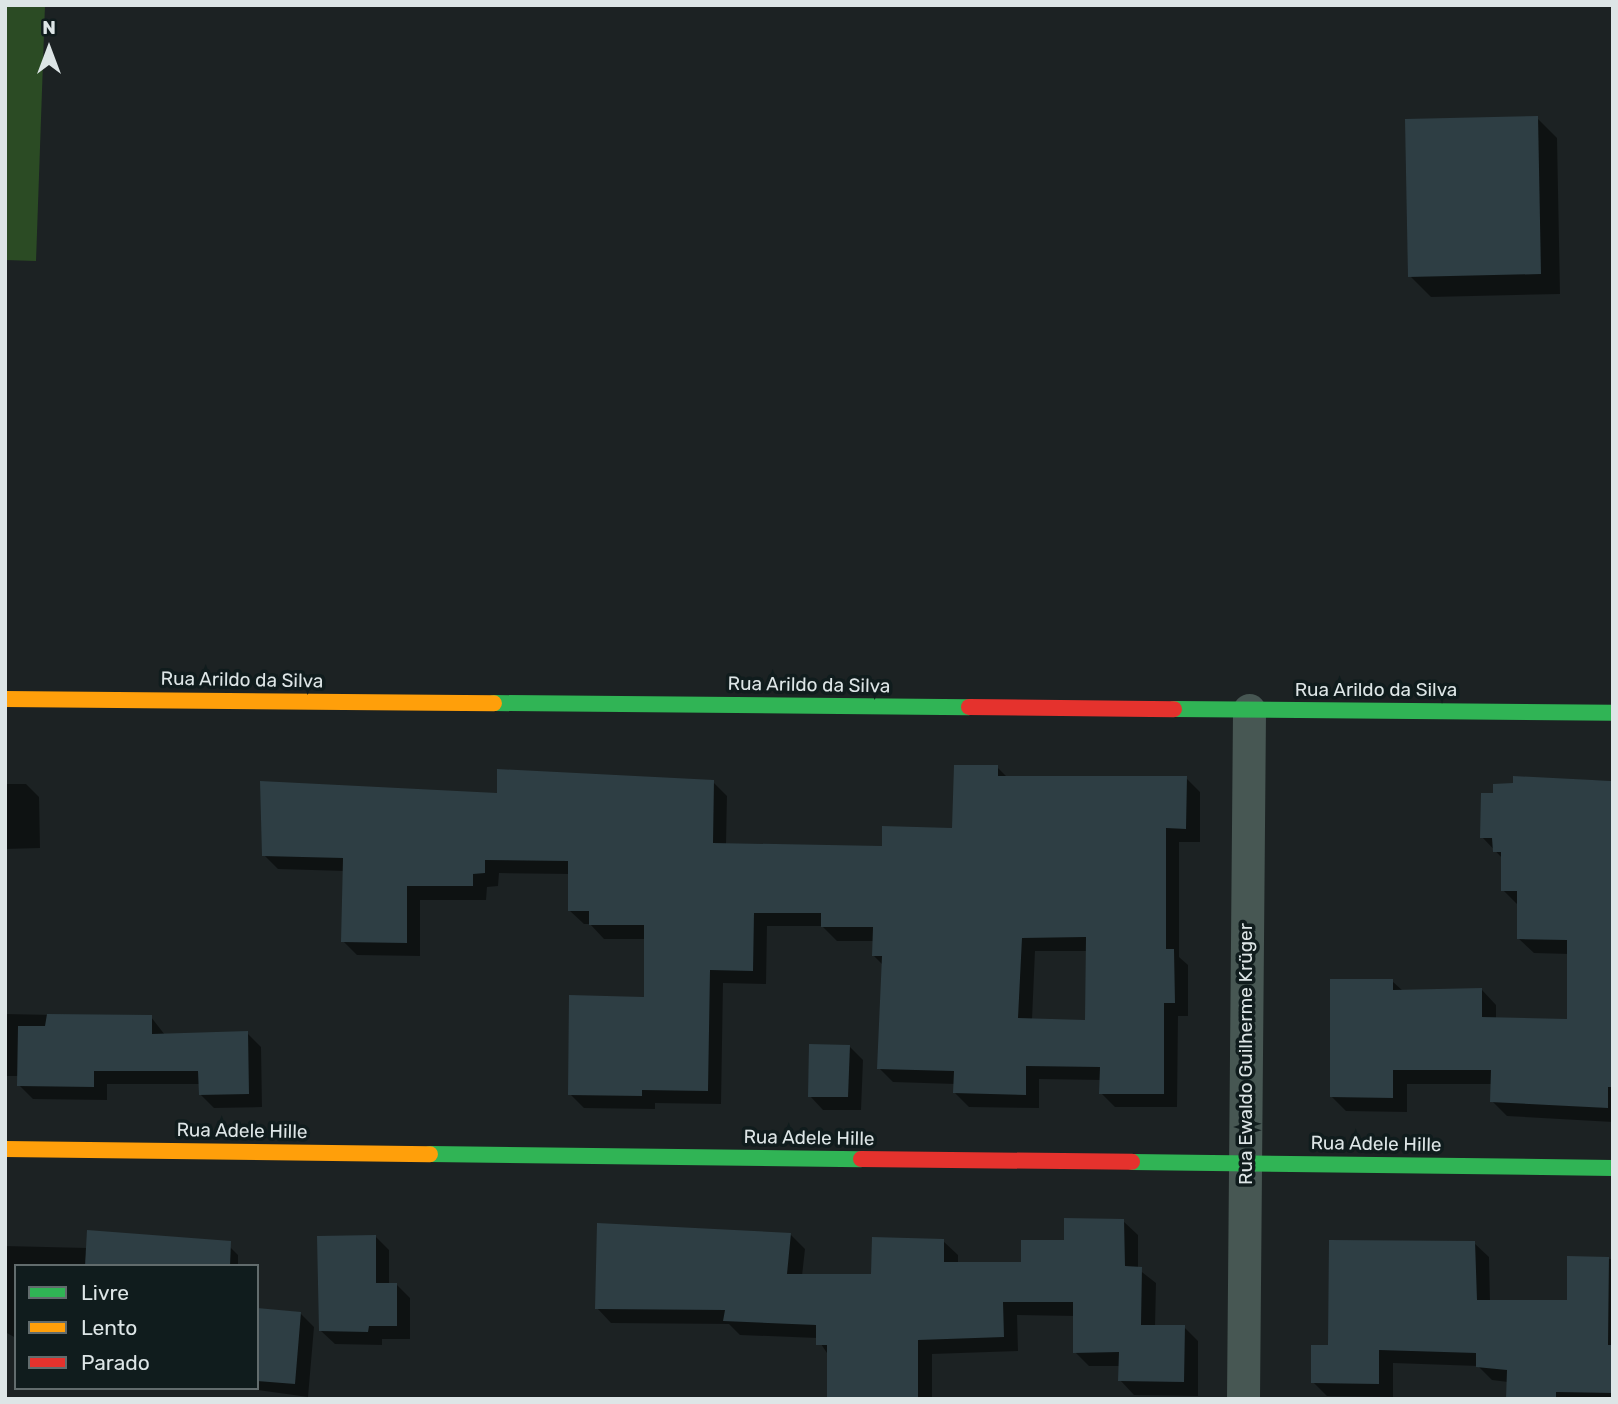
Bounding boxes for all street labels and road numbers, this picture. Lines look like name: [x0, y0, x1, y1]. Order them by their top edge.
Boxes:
street label: Rua Arildo da Silva: [160, 667, 324, 693]
street label: Rua Arildo da Silva: [727, 672, 891, 698]
street label: Rua Arildo da Silva: [1294, 679, 1458, 701]
street label: Rua Ewaldo Guilherme Krüger: [1235, 923, 1257, 1185]
street label: Rua Adele Hille: [176, 1118, 308, 1144]
street label: Rua Adele Hille: [743, 1125, 875, 1151]
street label: Rua Adele Hille: [1310, 1131, 1442, 1157]

